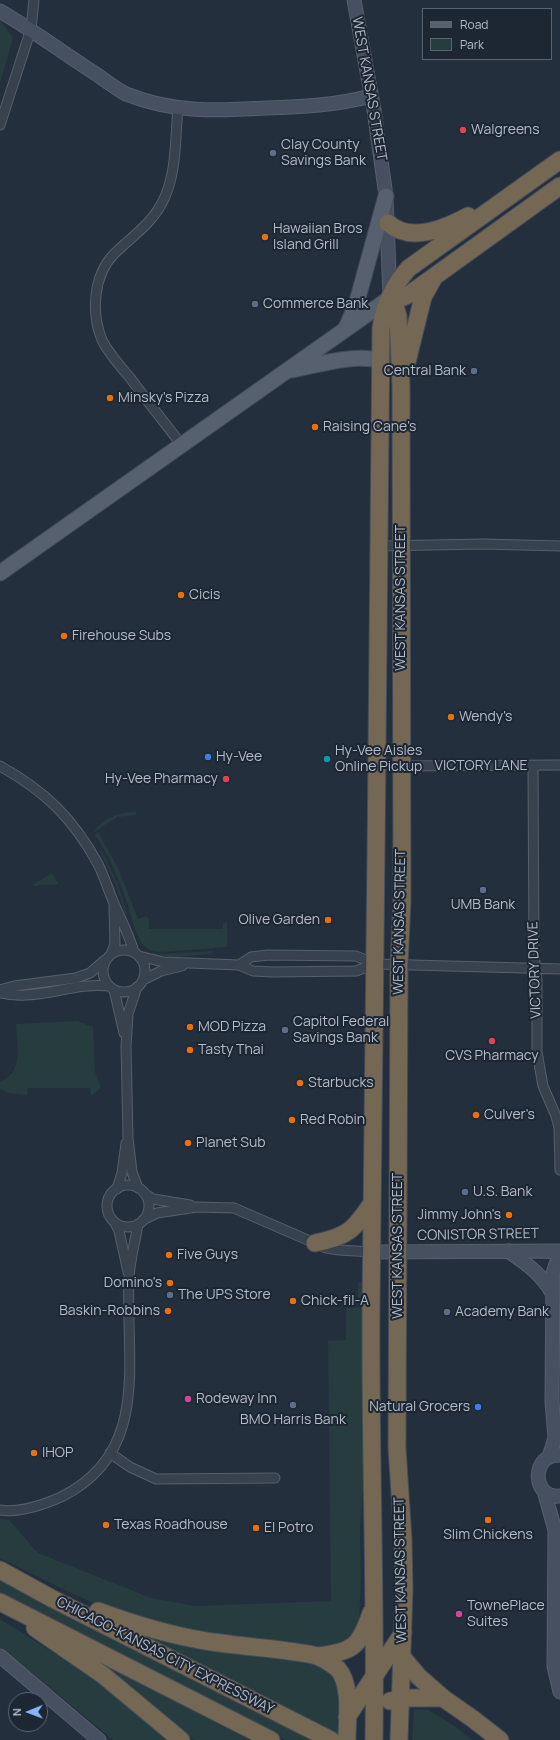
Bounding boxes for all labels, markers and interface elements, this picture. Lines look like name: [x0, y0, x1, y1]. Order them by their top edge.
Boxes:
legend: [422, 8, 552, 60]
street label: WEST KANSAS STREET: [348, 16, 390, 162]
text: Road: [460, 16, 488, 33]
text: Park: [460, 36, 484, 53]
place label: Walgreens: [471, 122, 540, 138]
marker: Walgreens: [458, 125, 468, 135]
place label: Clay County Savings Bank: [281, 137, 366, 170]
marker: Clay County Savings Bank: [268, 148, 278, 158]
place label: Hawaiian Bros Island Grill: [273, 221, 363, 254]
marker: Hawaiian Bros Island Grill: [260, 232, 270, 242]
place label: Commerce Bank: [263, 296, 368, 312]
marker: Commerce Bank: [250, 299, 260, 309]
place label: Central Bank: [384, 363, 466, 379]
marker: Central Bank: [469, 366, 479, 376]
place label: Minsky's Pizza: [118, 390, 209, 406]
marker: Minsky's Pizza: [105, 393, 115, 403]
place label: Raising Cane's: [323, 419, 416, 435]
marker: Raising Cane's: [310, 422, 320, 432]
street label: WEST KANSAS STREET: [393, 525, 409, 671]
place label: Cicis: [189, 587, 220, 603]
marker: Cicis: [176, 590, 186, 600]
place label: Firehouse Subs: [72, 628, 171, 644]
marker: Firehouse Subs: [59, 631, 69, 641]
place label: Wendy's: [459, 709, 512, 725]
marker: Wendy's: [446, 712, 456, 722]
place label: Hy-Vee Aisles Online Pickup: [335, 743, 422, 776]
place label: Hy-Vee: [216, 749, 262, 765]
marker: Hy-Vee: [203, 752, 213, 762]
marker: Hy-Vee Aisles Online Pickup: [322, 754, 332, 764]
street label: VICTORY LANE: [434, 758, 528, 774]
place label: Hy-Vee Pharmacy: [105, 771, 218, 787]
marker: Hy-Vee Pharmacy: [221, 774, 231, 784]
street label: WEST KANSAS STREET: [390, 849, 410, 995]
marker: UMB Bank: [478, 885, 488, 895]
place label: UMB Bank: [451, 897, 515, 913]
place label: Olive Garden: [238, 912, 320, 928]
marker: Olive Garden: [323, 915, 333, 925]
street label: VICTORY DRIVE: [525, 921, 545, 1019]
place label: Capitol Federal Savings Bank: [293, 1014, 389, 1046]
place label: MOD Pizza: [198, 1019, 266, 1035]
marker: MOD Pizza: [185, 1022, 195, 1032]
marker: Capitol Federal Savings Bank: [280, 1025, 290, 1035]
marker: CVS Pharmacy: [487, 1036, 497, 1046]
place label: Tasty Thai: [198, 1042, 264, 1058]
marker: Tasty Thai: [185, 1045, 195, 1055]
place label: CVS Pharmacy: [445, 1048, 539, 1064]
place label: Starbucks: [308, 1075, 374, 1091]
marker: Starbucks: [295, 1078, 305, 1088]
place label: Culver's: [484, 1107, 535, 1123]
marker: Culver's: [471, 1110, 481, 1120]
place label: Red Robin: [300, 1112, 365, 1128]
marker: Red Robin: [287, 1115, 297, 1125]
place label: Planet Sub: [196, 1135, 266, 1151]
marker: Planet Sub: [183, 1138, 193, 1148]
street label: WEST KANSAS STREET: [390, 1173, 406, 1319]
place label: U.S. Bank: [473, 1184, 532, 1200]
marker: U.S. Bank: [460, 1187, 470, 1197]
place label: Jimmy John's: [418, 1207, 501, 1223]
marker: Jimmy John's: [504, 1210, 514, 1220]
street label: CONISTOR STREET: [417, 1226, 539, 1244]
place label: Five Guys: [177, 1247, 238, 1263]
marker: Five Guys: [164, 1250, 174, 1260]
place label: Domino's: [104, 1275, 162, 1291]
marker: Domino's: [165, 1278, 175, 1288]
place label: The UPS Store: [178, 1287, 271, 1303]
marker: The UPS Store: [165, 1290, 175, 1300]
place label: Chick-fil-A: [301, 1293, 369, 1309]
marker: Chick-fil-A: [288, 1296, 298, 1306]
place label: Baskin-Robbins: [59, 1303, 160, 1319]
place label: Academy Bank: [455, 1304, 549, 1320]
marker: Baskin-Robbins: [163, 1306, 173, 1316]
marker: Academy Bank: [442, 1307, 452, 1317]
place label: Rodeway Inn: [196, 1391, 277, 1407]
marker: Rodeway Inn: [183, 1394, 193, 1404]
place label: Natural Grocers: [369, 1399, 470, 1415]
marker: BMO Harris Bank: [288, 1400, 298, 1410]
marker: Natural Grocers: [473, 1402, 483, 1412]
place label: BMO Harris Bank: [240, 1412, 346, 1428]
place label: IHOP: [42, 1445, 73, 1461]
marker: IHOP: [29, 1448, 39, 1458]
street label: WEST KANSAS STREET: [391, 1497, 411, 1643]
marker: Slim Chickens: [483, 1515, 493, 1525]
place label: Texas Roadhouse: [114, 1517, 228, 1533]
marker: Texas Roadhouse: [101, 1520, 111, 1530]
place label: El Potro: [264, 1520, 314, 1536]
marker: El Potro: [251, 1523, 261, 1533]
place label: Slim Chickens: [443, 1527, 533, 1543]
street label: CHICAGO-KANSAS CITY EXPRESSWAY: [54, 1594, 276, 1718]
place label: TownePlace Suites: [467, 1598, 545, 1630]
marker: TownePlace Suites: [454, 1609, 464, 1619]
north arrow: [8, 1692, 48, 1732]
text: N: [9, 1708, 24, 1716]

